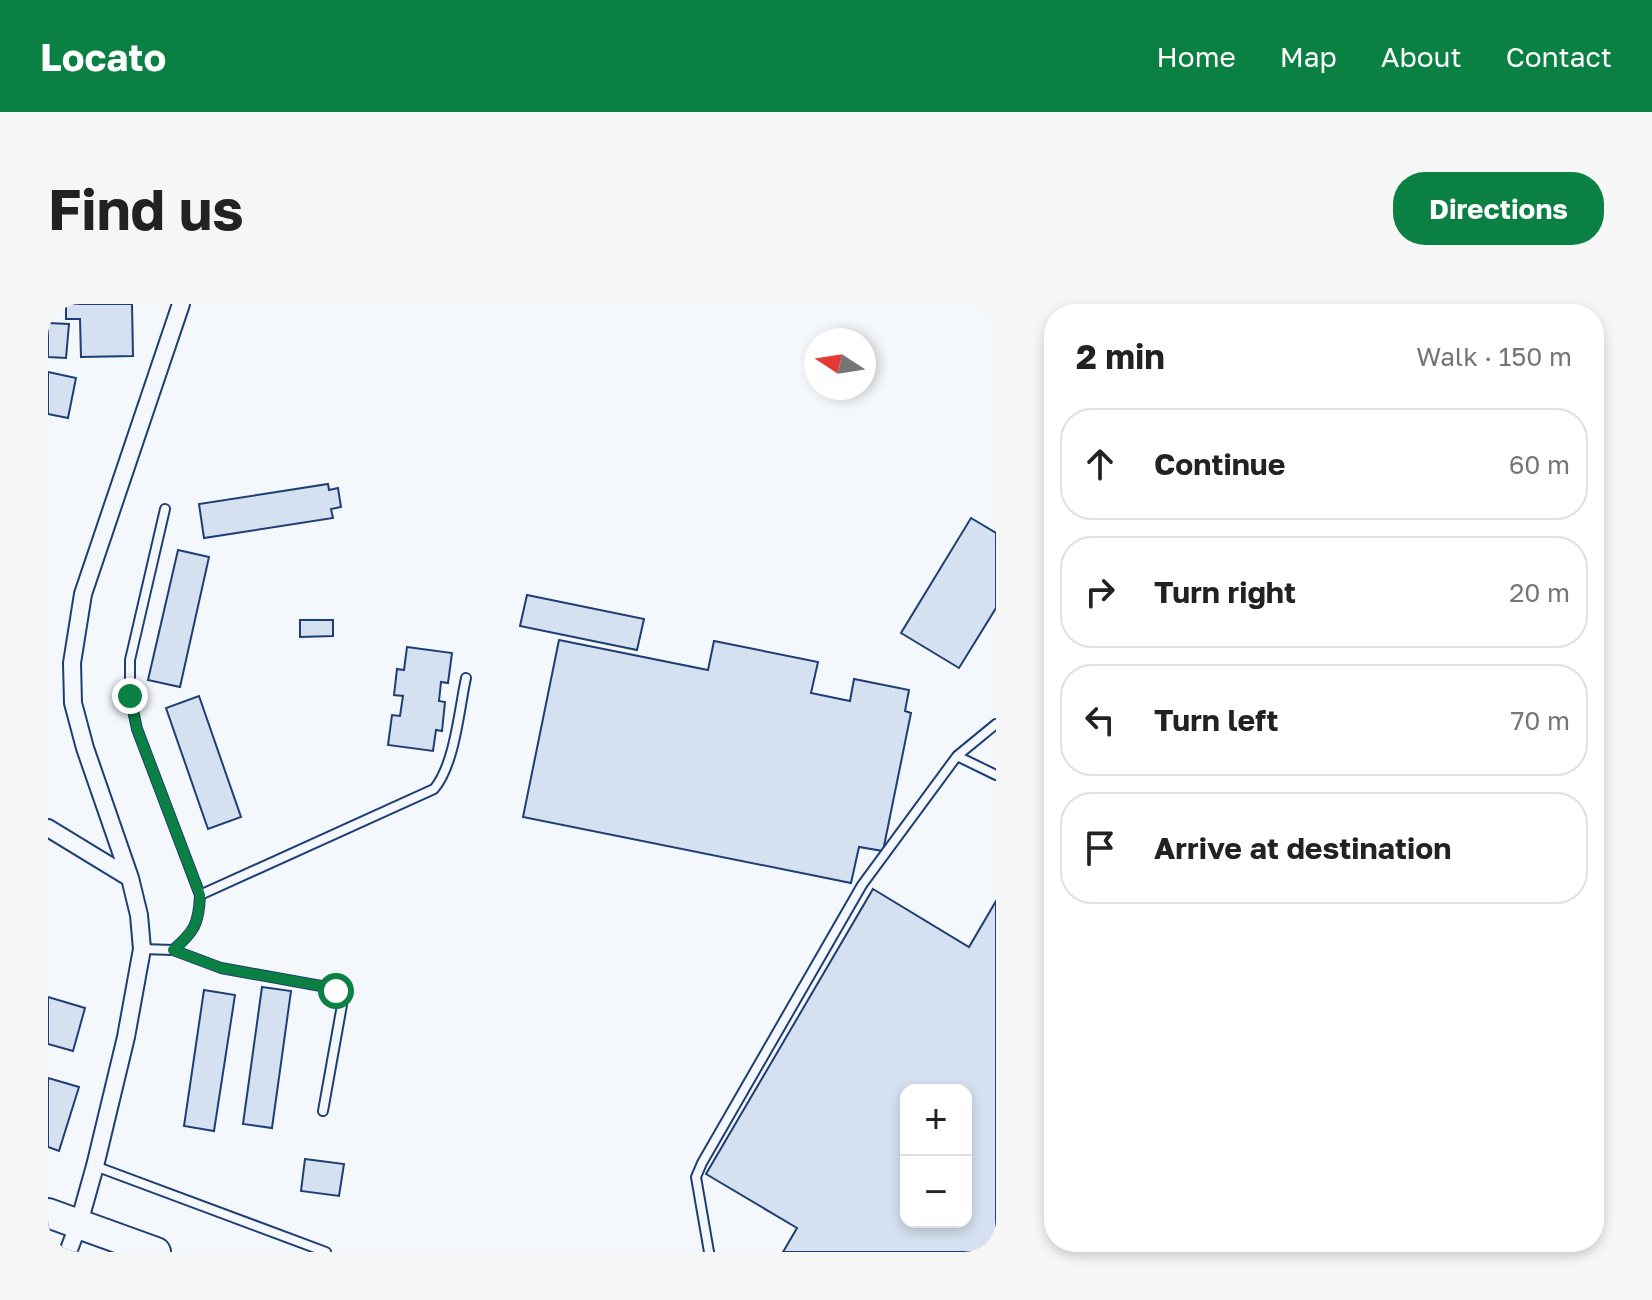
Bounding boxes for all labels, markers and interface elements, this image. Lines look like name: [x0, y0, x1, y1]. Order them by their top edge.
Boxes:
text: Locato: [40, 34, 166, 79]
text: Home: [1157, 40, 1236, 73]
text: Map: [1280, 40, 1337, 73]
text: About: [1381, 40, 1462, 73]
text: Contact: [1506, 40, 1612, 73]
button: Directions: [1393, 172, 1604, 245]
text: Find us: [48, 175, 244, 242]
north arrow: [804, 328, 876, 400]
text: 2 min: [1076, 336, 1165, 376]
text: Walk · 150 m: [1416, 341, 1572, 372]
icon: ahead: [1078, 442, 1122, 486]
text: Continue: [1154, 446, 1285, 482]
text: 60 m: [1509, 449, 1570, 480]
icon: right: [1078, 570, 1122, 614]
text: Turn right: [1154, 574, 1296, 610]
text: 20 m: [1509, 577, 1570, 608]
route end: [112, 678, 148, 714]
icon: left: [1078, 698, 1122, 742]
text: Turn left: [1154, 702, 1279, 738]
text: 70 m: [1511, 705, 1570, 736]
icon: arrive: [1078, 826, 1122, 870]
text: Arrive at destination: [1154, 830, 1451, 866]
route start: [318, 973, 354, 1009]
map controls: [900, 1084, 972, 1228]
button: +: [900, 1084, 972, 1156]
button: −: [900, 1156, 972, 1228]

